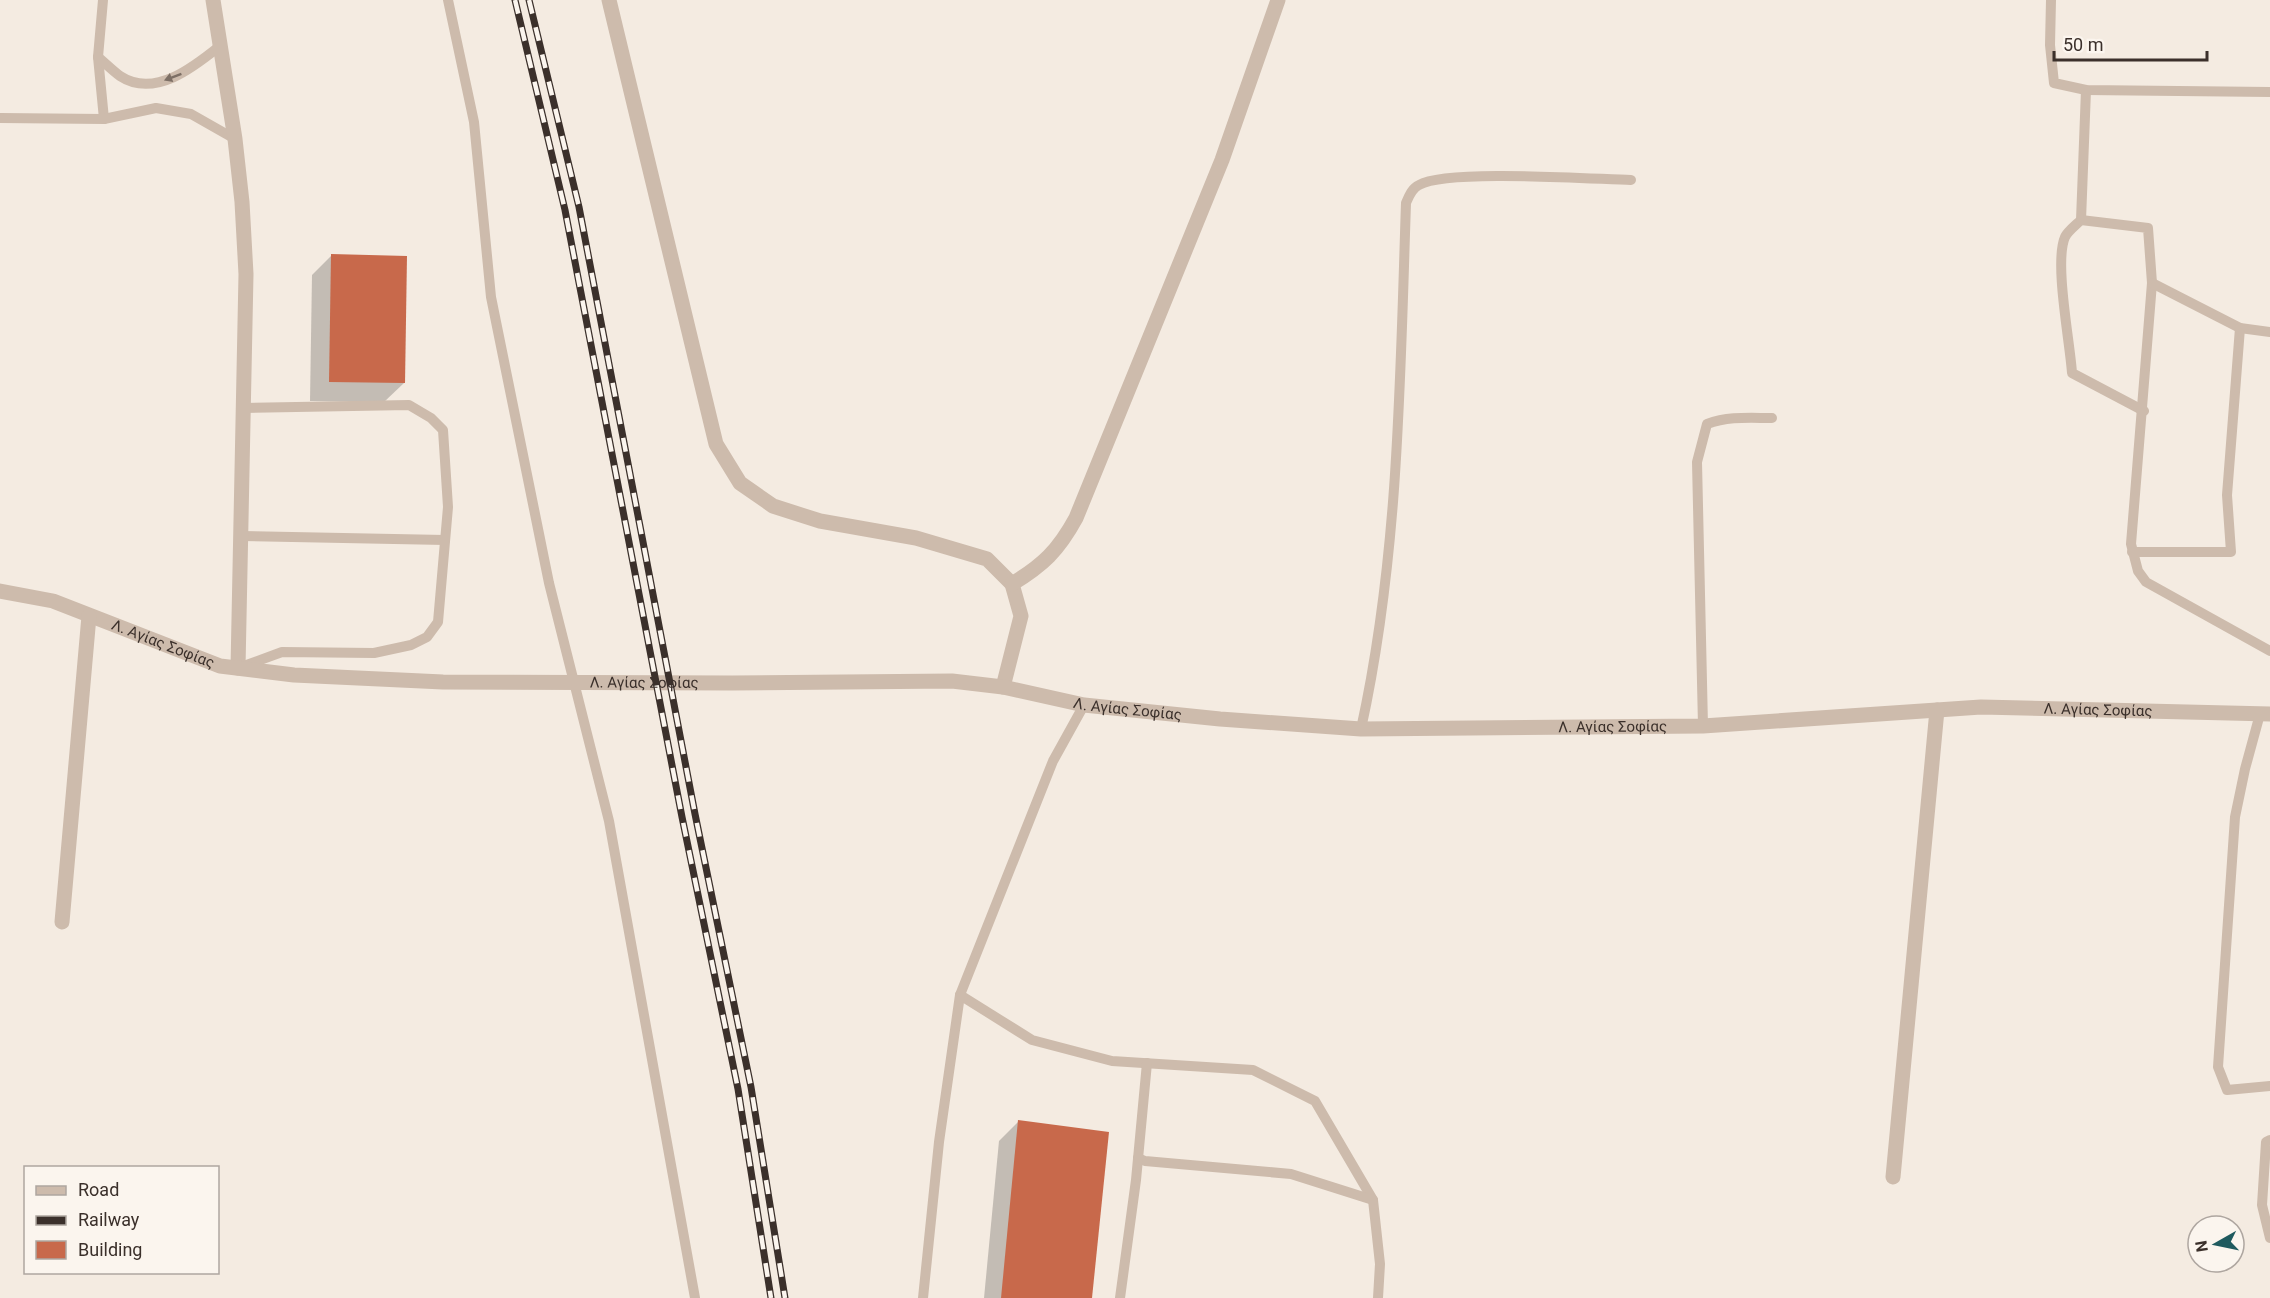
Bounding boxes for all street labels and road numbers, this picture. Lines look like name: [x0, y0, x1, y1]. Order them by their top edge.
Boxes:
street label: Λ. Αγίας Σοφίας: [109, 616, 217, 672]
street label: Λ. Αγίας Σοφίας: [590, 674, 699, 692]
street label: Λ. Αγίας Σοφίας: [1072, 694, 1183, 724]
street label: Λ. Αγίας Σοφίας: [2043, 700, 2153, 720]
street label: Λ. Αγίας Σοφίας: [1558, 717, 1667, 736]

